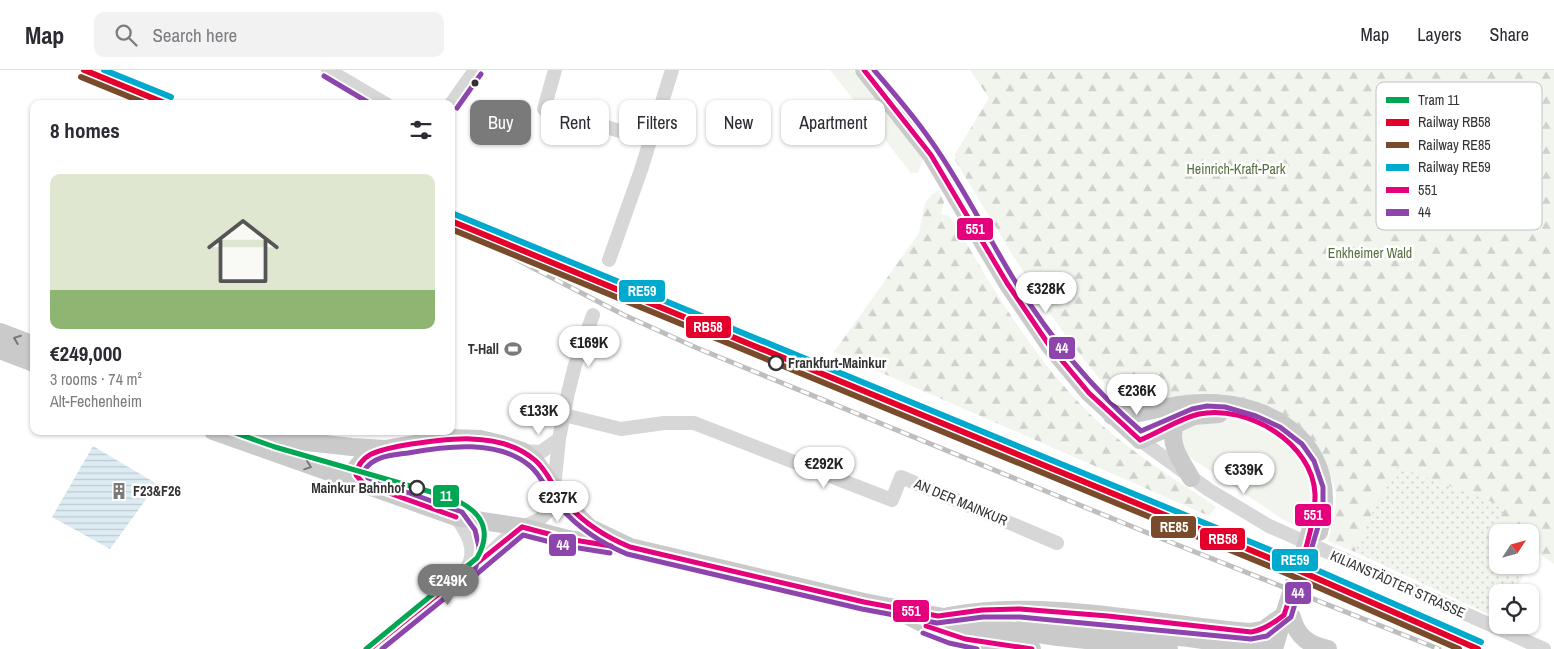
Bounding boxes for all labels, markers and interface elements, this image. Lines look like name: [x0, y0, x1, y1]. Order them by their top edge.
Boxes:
search box: [94, 12, 444, 57]
text: Map: [25, 19, 64, 51]
icon: search: [112, 21, 140, 49]
text: Search here: [152, 22, 237, 48]
text: Map: [1361, 22, 1389, 47]
text: Layers: [1417, 22, 1462, 47]
text: Share: [1490, 22, 1529, 47]
unlabelled marker: [470, 78, 480, 88]
legend: [1376, 82, 1542, 230]
text: Tram 11: [1418, 91, 1460, 109]
chip: Buy: [470, 100, 531, 145]
chip: Rent: [541, 100, 609, 145]
chip: Filters: [619, 100, 696, 145]
chip: New: [706, 100, 771, 145]
chip: Apartment: [781, 100, 885, 145]
text: Railway RB58: [1418, 113, 1491, 131]
text: 8 homes: [50, 116, 120, 145]
icon: filters: [407, 116, 435, 144]
text: Railway RE85: [1418, 136, 1491, 154]
text: Railway RE59: [1418, 158, 1491, 176]
park label: Heinrich-Kraft-Park: [1187, 160, 1286, 178]
text: 551: [1418, 181, 1438, 199]
text: 44: [1418, 203, 1431, 221]
icon: home: [198, 206, 288, 296]
line badge: 551: [956, 217, 994, 241]
text: 551: [965, 220, 985, 238]
park label: Enkheimer Wald: [1328, 244, 1412, 262]
pin: €328K: [1011, 272, 1081, 314]
text: €328K: [1027, 277, 1065, 299]
line badge: RE59: [618, 279, 666, 303]
text: RE59: [628, 282, 656, 300]
line badge: RB58: [685, 315, 732, 339]
text: RB58: [693, 318, 723, 336]
pin: €169K: [554, 326, 624, 368]
text: €169K: [570, 331, 608, 353]
one-way arrow: [13, 334, 22, 345]
line badge: 44: [1048, 336, 1076, 360]
text: €249,000: [50, 339, 122, 368]
sports icon: T-Hall: [503, 339, 523, 359]
text: 44: [1056, 339, 1069, 357]
place label: T-Hall: [468, 340, 499, 358]
place label: Frankfurt-Mainkur: [788, 354, 887, 372]
marker: Frankfurt-Mainkur: [768, 355, 784, 371]
text: 3 rooms · 74 m²: [50, 368, 142, 390]
pin: €236K: [1102, 374, 1172, 416]
text: €236K: [1118, 379, 1156, 401]
text: Alt-Fechenheim: [50, 390, 142, 412]
pin: €133K: [504, 394, 574, 436]
text: €133K: [520, 399, 558, 421]
pin: €292K: [789, 446, 859, 489]
text: €292K: [805, 452, 843, 474]
pin: €339K: [1209, 452, 1279, 495]
text: €339K: [1225, 458, 1263, 480]
one-way arrow: [303, 460, 311, 470]
street label: AN DER MAINKUR: [911, 474, 1010, 530]
place label: Mainkur Bahnhof: [311, 479, 405, 497]
marker: Mainkur Bahnhof: [409, 480, 425, 496]
pin: €237K: [523, 480, 593, 523]
building icon: F23&F26: [109, 481, 129, 501]
place label: F23&F26: [133, 482, 181, 500]
line badge: 11: [432, 484, 460, 508]
text: €237K: [539, 486, 577, 508]
text: 11: [440, 487, 453, 505]
line badge: 551: [1294, 503, 1332, 527]
text: 551: [1303, 506, 1323, 524]
line badge: RE85: [1150, 515, 1197, 539]
text: RE85: [1160, 518, 1189, 536]
north arrow: [1489, 524, 1539, 574]
map controls: [1489, 524, 1539, 634]
line badge: RB58: [1199, 527, 1246, 551]
text: RB58: [1208, 530, 1238, 548]
line badge: 44: [548, 533, 577, 557]
text: 44: [557, 536, 570, 554]
street label: KILIANSTÄDTER STRASSE: [1328, 546, 1468, 622]
line badge: RE59: [1271, 548, 1319, 572]
text: RE59: [1281, 551, 1309, 569]
pin: €249K: [413, 564, 483, 606]
text: €249K: [429, 569, 467, 591]
line badge: 44: [1284, 581, 1312, 605]
text: 44: [1292, 584, 1305, 602]
button: locate: [1489, 584, 1539, 634]
line badge: 551: [892, 599, 930, 623]
text: 551: [901, 602, 921, 620]

